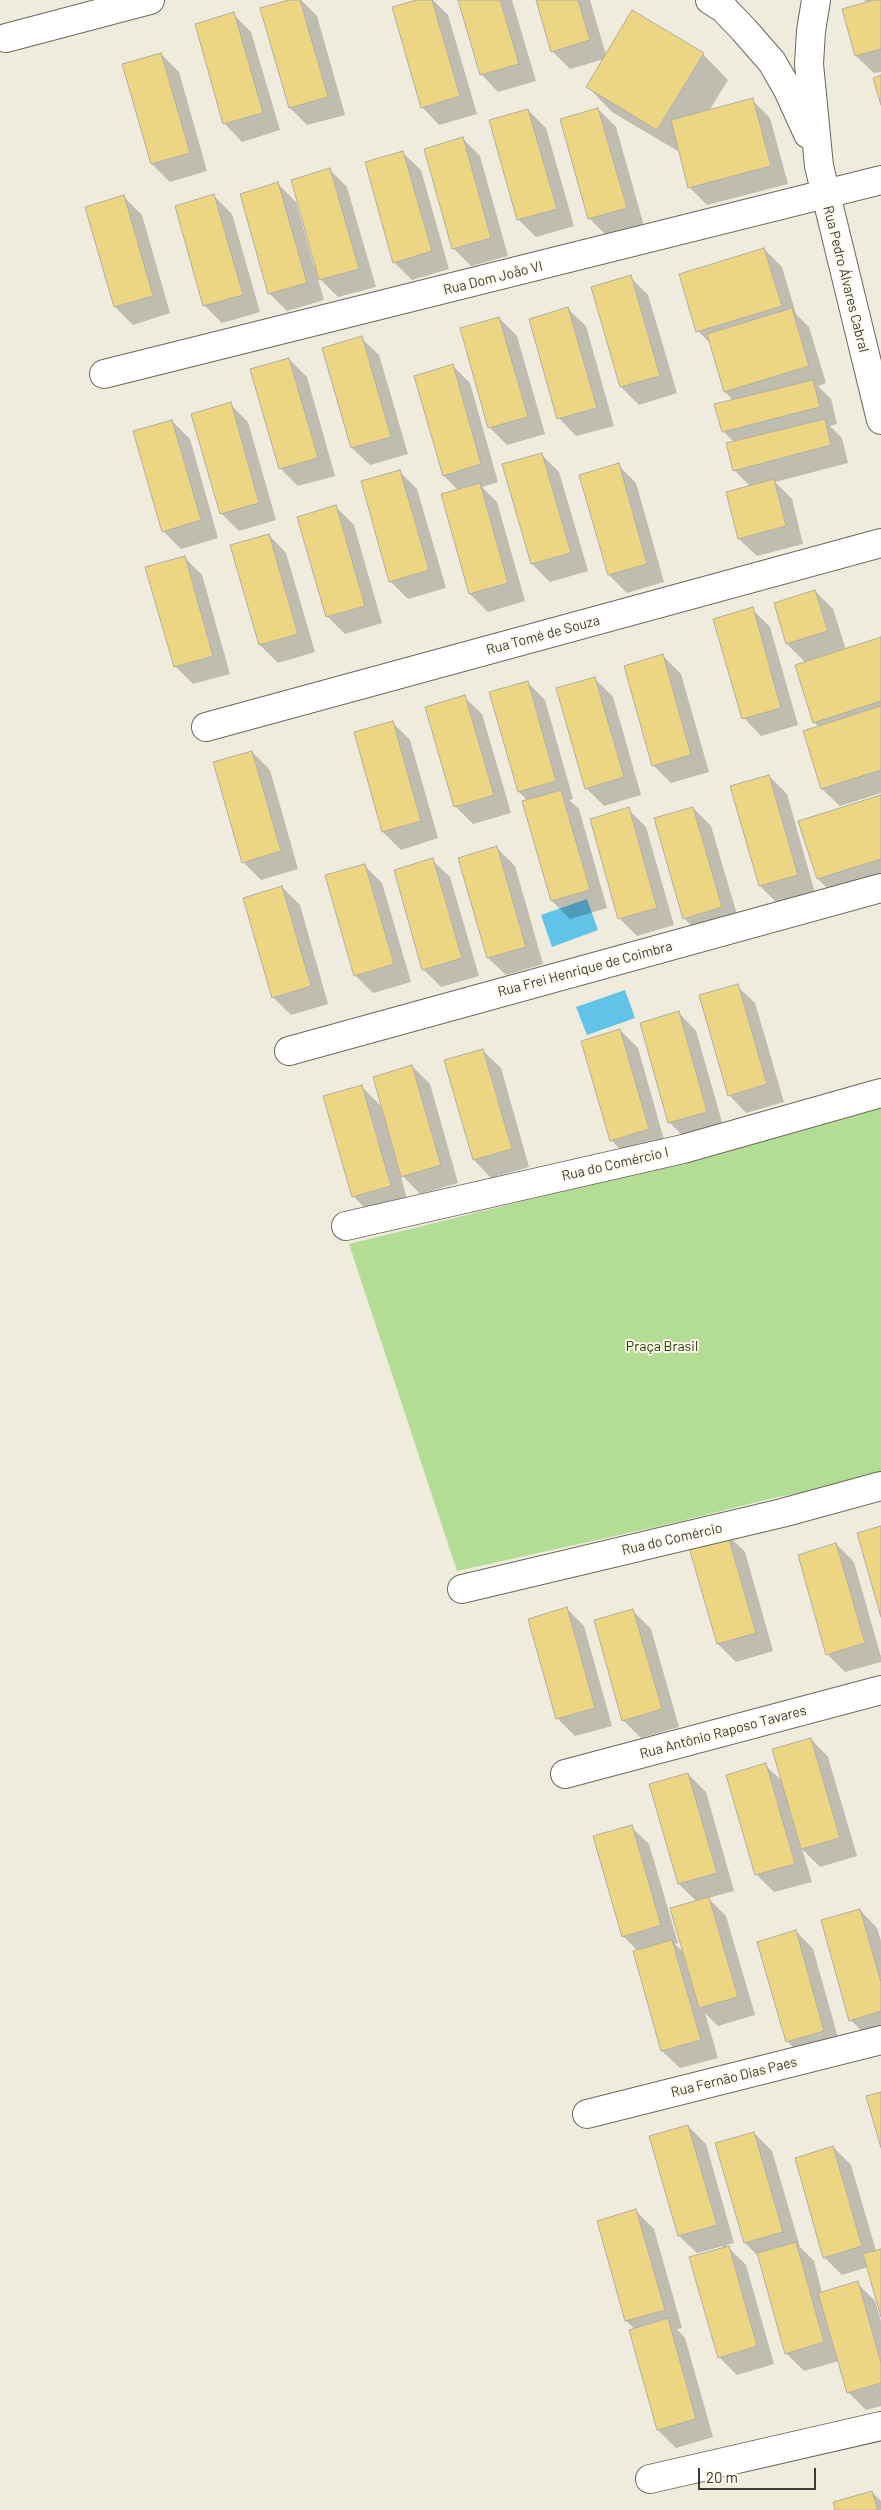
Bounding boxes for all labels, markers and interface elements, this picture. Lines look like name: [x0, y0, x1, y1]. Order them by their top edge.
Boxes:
street label: Rua Pedro Álvares Cabral: [820, 204, 872, 354]
street label: Rua Dom Joåo VI: [442, 258, 544, 298]
street label: Rua Tomé de Souza: [484, 612, 602, 658]
street label: Rua Frei Henrique de Coimbra: [496, 938, 674, 1000]
street label: Rua do Comércio I: [560, 1144, 670, 1184]
park label: Praça Brasil: [626, 1338, 698, 1354]
street label: Rua do Comércio: [620, 1519, 724, 1559]
street label: Rua Antônio Raposo Tavares: [638, 1702, 808, 1762]
street label: Rua Fernão Dias Paes: [669, 2053, 799, 2101]
scale bar: [701, 2458, 818, 2490]
text: 20 m: [706, 2468, 738, 2486]

